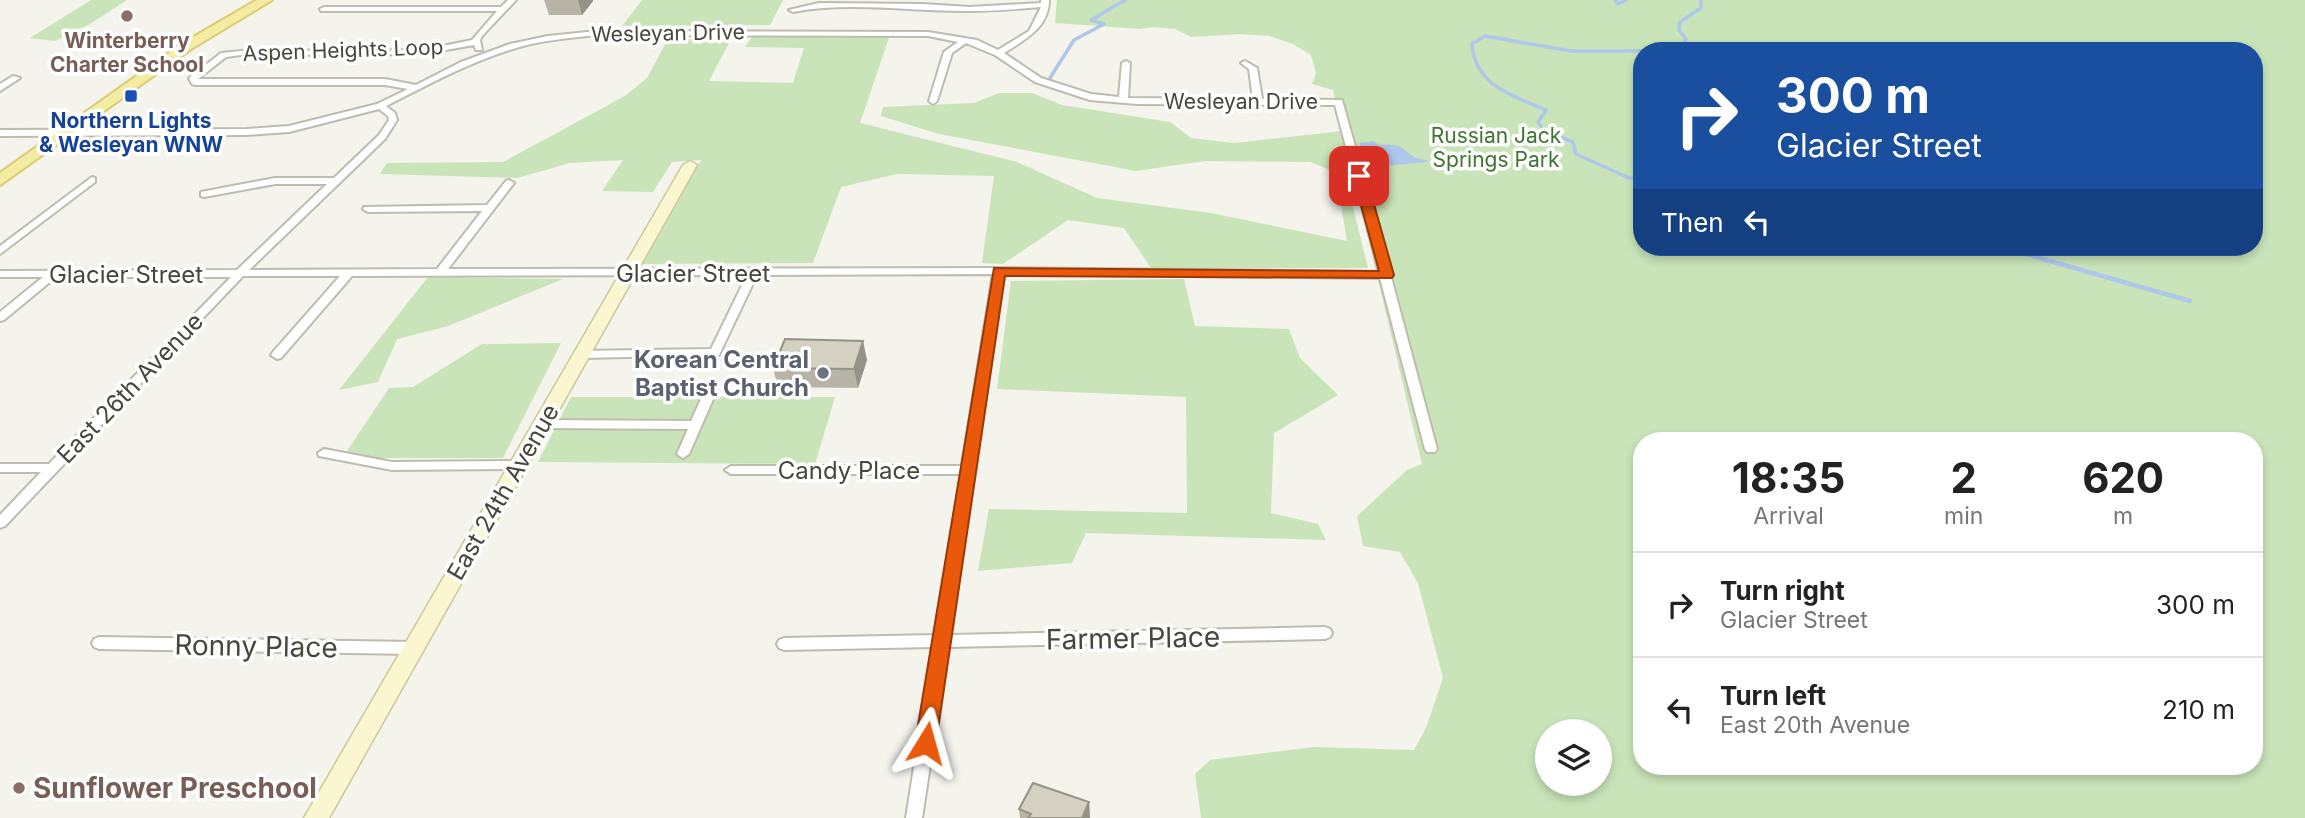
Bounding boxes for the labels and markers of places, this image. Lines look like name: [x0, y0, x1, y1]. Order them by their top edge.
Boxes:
marker: Winterberry Charter School: [119, 8, 135, 24]
place label: Winterberry Charter School: [50, 28, 204, 77]
marker: Northern Lights & Wesleyan WNW: [123, 88, 139, 104]
place label: Northern Lights & Wesleyan WNW: [39, 108, 223, 157]
pin: [1329, 146, 1389, 206]
place label: Korean Central Baptist Church: [634, 345, 809, 402]
marker: Korean Central Baptist Church: [815, 365, 831, 381]
place label: Sunflower Preschool: [33, 771, 317, 805]
marker: Sunflower Preschool: [11, 780, 27, 796]

